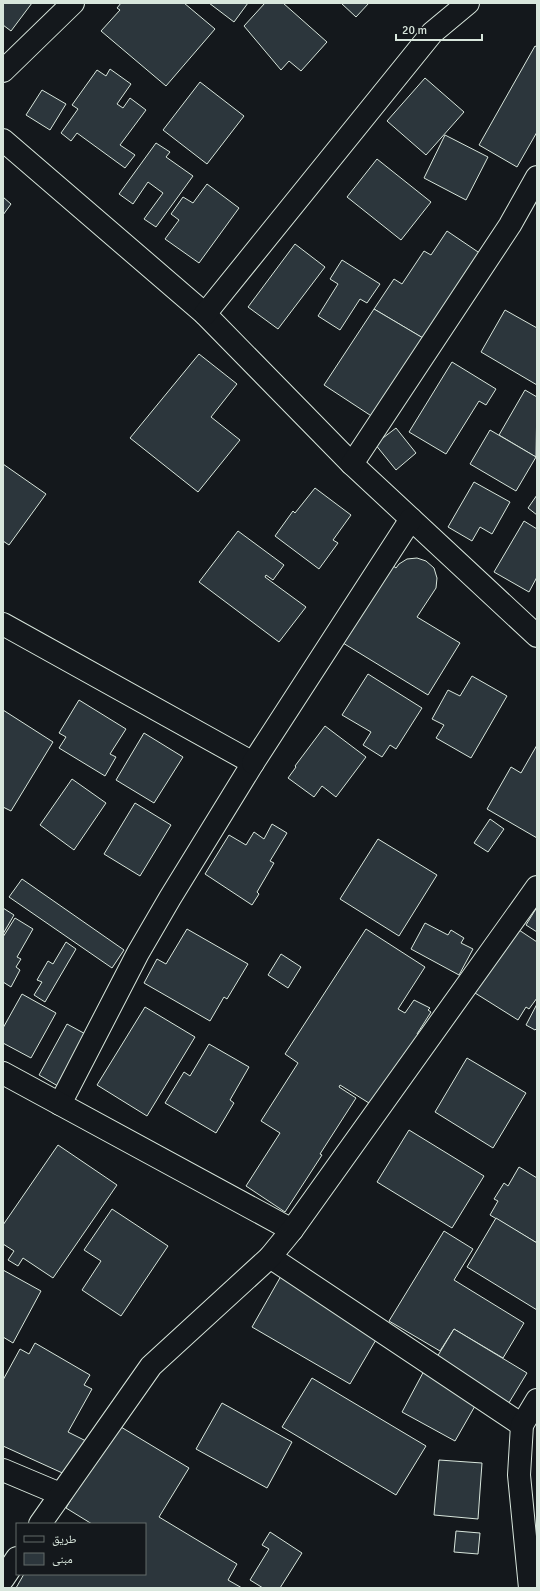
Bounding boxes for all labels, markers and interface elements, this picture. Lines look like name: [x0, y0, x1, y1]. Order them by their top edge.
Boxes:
scale bar: [396, 16, 482, 42]
text: 20 m: [402, 23, 427, 38]
legend: [16, 1523, 146, 1575]
text: طريق: [52, 1532, 77, 1547]
text: مبنى: [52, 1552, 73, 1567]

